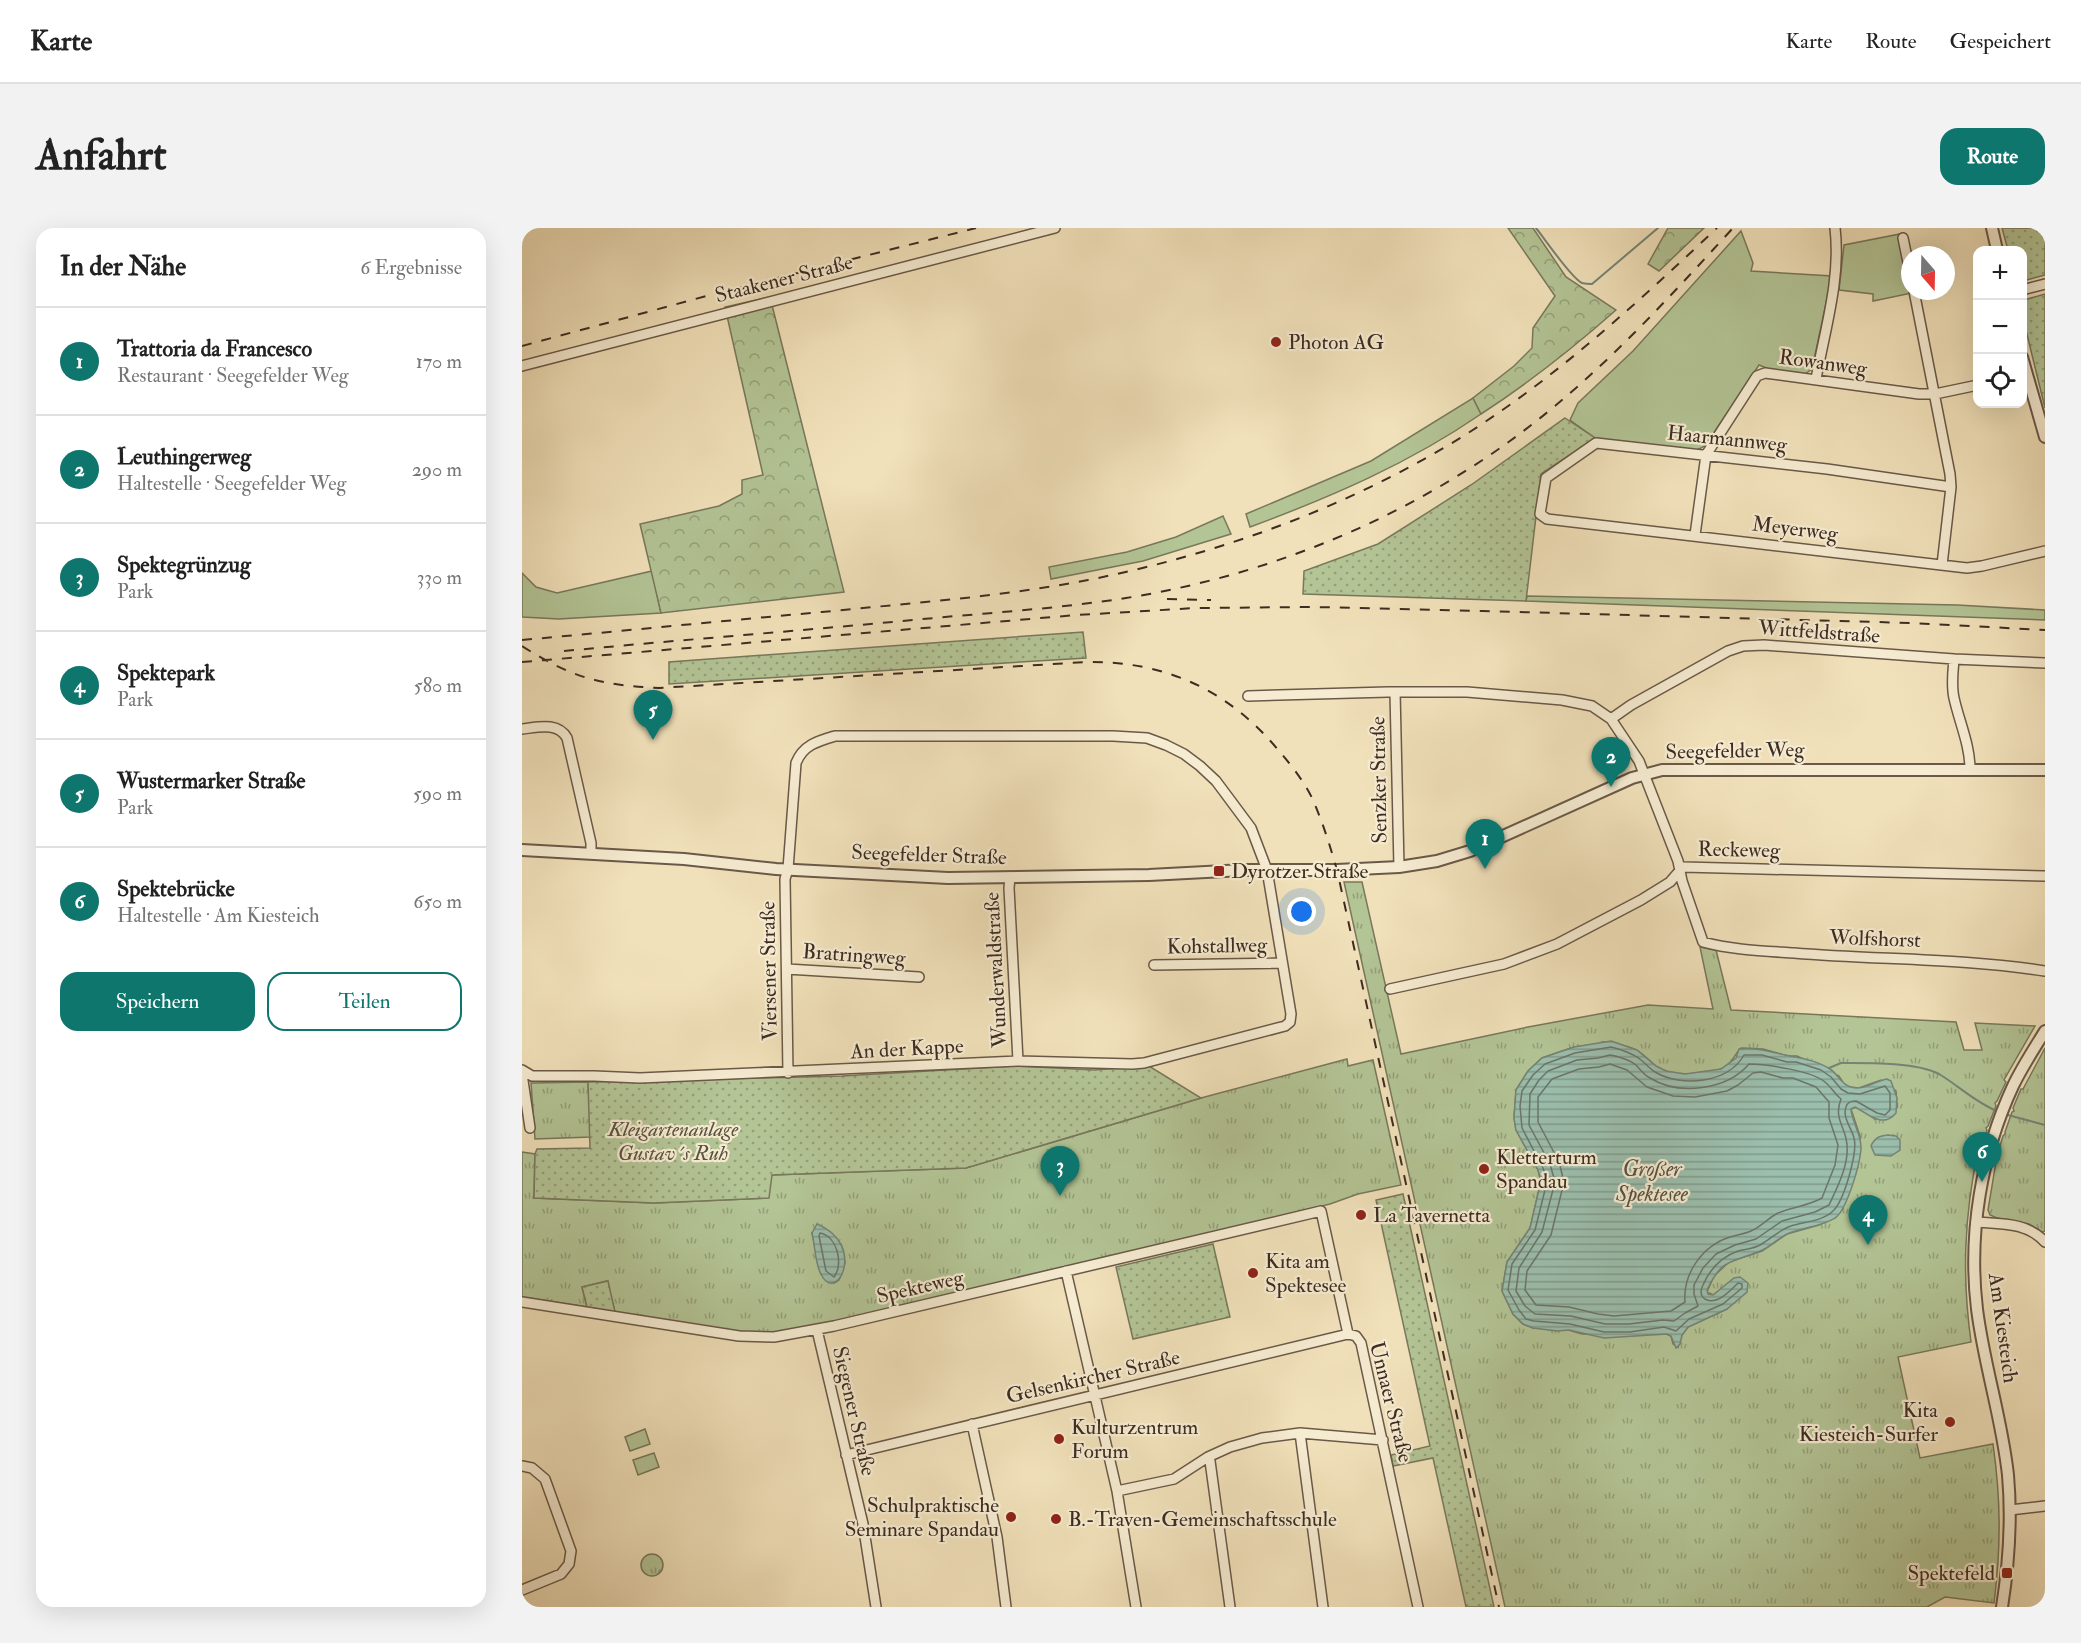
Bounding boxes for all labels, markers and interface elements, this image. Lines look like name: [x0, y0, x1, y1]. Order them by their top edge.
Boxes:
text: Karte: [30, 24, 92, 59]
text: Karte: [1786, 28, 1832, 55]
text: Route: [1865, 28, 1917, 55]
text: Gespeichert: [1950, 28, 2051, 55]
button: Route: [1940, 128, 2045, 185]
text: Anfahrt: [36, 130, 167, 182]
north arrow: [1901, 246, 1955, 300]
map controls: [1973, 246, 2027, 408]
button: +: [1973, 246, 2027, 300]
street label: Staakener Straße: [712, 249, 856, 309]
text: In der Nähe: [60, 251, 186, 283]
text: 6 Ergebnisse: [360, 255, 462, 280]
button: −: [1973, 300, 2027, 354]
place label: Photon AG: [1288, 329, 1384, 356]
text: Trattoria da Francesco: [117, 335, 312, 363]
marker: Photon AG: [1269, 335, 1283, 349]
street label: Rowanweg: [1777, 343, 1870, 383]
text: 1: [76, 349, 83, 374]
text: 170 m: [416, 349, 462, 374]
button: locate: [1973, 354, 2027, 408]
text: Restaurant · Seegefelder Weg: [117, 363, 349, 388]
street label: Haarmannweg: [1666, 419, 1789, 459]
text: Leuthingerweg: [117, 443, 251, 471]
text: 2: [74, 457, 85, 482]
text: 290 m: [412, 457, 462, 482]
text: Haltestelle · Seegefelder Weg: [117, 471, 346, 496]
street label: Meyerweg: [1750, 510, 1840, 548]
text: Spektegrünzug: [117, 551, 251, 579]
text: 3: [76, 565, 83, 590]
text: 330 m: [417, 565, 462, 590]
text: Park: [117, 579, 153, 604]
street label: Wittfeldstraße: [1756, 614, 1881, 650]
text: Spektepark: [117, 659, 215, 687]
text: 4: [74, 673, 85, 698]
text: 580 m: [414, 673, 462, 698]
text: Park: [117, 687, 153, 712]
pin: 5: [634, 690, 672, 740]
street label: Senzker Straße: [1364, 716, 1394, 844]
street label: Seegefelder Weg: [1665, 736, 1805, 766]
pin: 2: [1592, 738, 1630, 787]
text: Wustermarker Straße: [117, 767, 305, 795]
text: 5: [75, 781, 84, 806]
text: 590 m: [413, 781, 462, 806]
text: Park: [117, 795, 153, 820]
pin: 1: [1466, 820, 1504, 869]
street label: Reckeweg: [1697, 836, 1781, 864]
street label: Seegefelder Straße: [851, 839, 1007, 871]
place label: Dyrotzer Straße: [1231, 858, 1368, 885]
marker: Dyrotzer Straße: [1212, 864, 1226, 878]
text: Spektebrücke: [117, 875, 235, 903]
text: 6: [74, 889, 85, 914]
text: 650 m: [413, 889, 462, 914]
street label: Wunderwaldstraße: [978, 891, 1014, 1050]
your location: [1287, 897, 1316, 926]
street label: Viersener Straße: [754, 901, 784, 1041]
text: Haltestelle · Am Kiesteich: [117, 903, 320, 928]
street label: Wolfshorst: [1828, 924, 1922, 954]
street label: Kohstallweg: [1167, 932, 1268, 960]
street label: Bratringweg: [801, 938, 907, 972]
button: Speichern: [60, 972, 255, 1031]
button: Teilen: [267, 972, 462, 1031]
street label: An der Kappe: [849, 1033, 964, 1065]
park label: Kleigartenanlage Gustav´s Ruh: [607, 1116, 739, 1167]
pin: 6: [1962, 1132, 2002, 1182]
place label: Kletterturm Spandau: [1496, 1144, 1597, 1195]
pin: 3: [1040, 1146, 1080, 1196]
water label: Großer Spektesee: [1615, 1155, 1689, 1208]
marker: Kletterturm Spandau: [1477, 1162, 1491, 1176]
pin: 4: [1848, 1196, 1888, 1245]
place label: La Tavernetta: [1373, 1202, 1491, 1229]
marker: La Tavernetta: [1354, 1208, 1368, 1222]
place label: Kita am Spektesee: [1265, 1248, 1346, 1299]
street label: Spekteweg: [874, 1264, 967, 1310]
marker: Kita am Spektesee: [1246, 1266, 1260, 1280]
street label: Am Kiesteich: [1982, 1270, 2024, 1385]
street label: Unnaer Straße: [1363, 1339, 1419, 1465]
street label: Siegener Straße: [826, 1344, 882, 1479]
street label: Gelsenkircher Straße: [1003, 1344, 1183, 1410]
place label: Kita Kiesteich-Surfer: [1799, 1397, 1938, 1448]
place label: Kulturzentrum Forum: [1071, 1414, 1198, 1465]
marker: Kita Kiesteich-Surfer: [1943, 1415, 1957, 1429]
marker: Kulturzentrum Forum: [1052, 1432, 1066, 1446]
place label: Schulpraktische Seminare Spandau: [845, 1492, 999, 1543]
place label: B.-Traven-Gemeinschaftsschule: [1068, 1506, 1337, 1533]
marker: Schulpraktische Seminare Spandau: [1004, 1510, 1018, 1524]
marker: B.-Traven-Gemeinschaftsschule: [1049, 1512, 1063, 1526]
place label: Spektefeld: [1907, 1560, 1996, 1587]
marker: Spektefeld: [2000, 1566, 2014, 1580]

